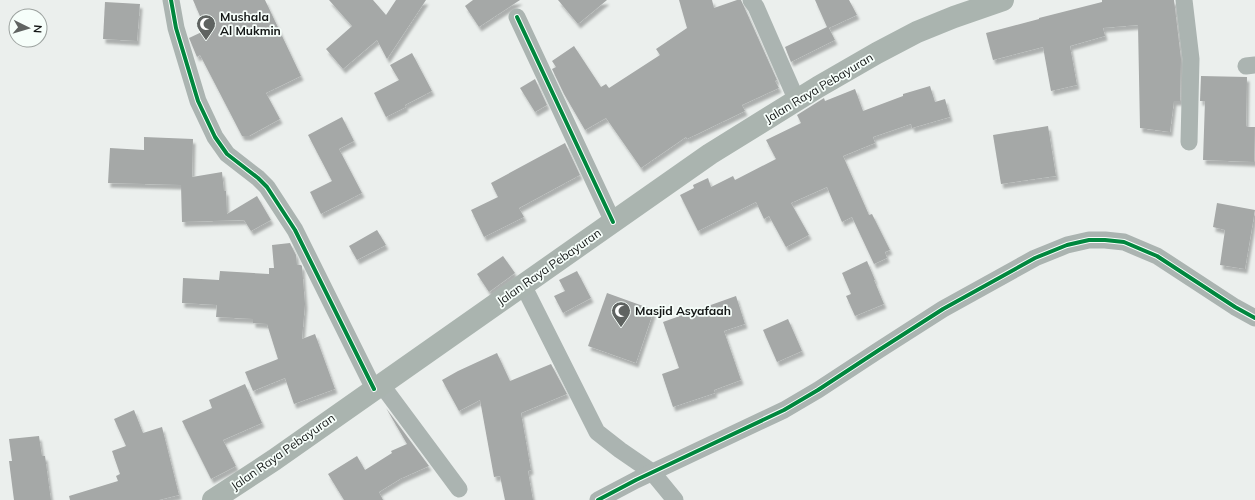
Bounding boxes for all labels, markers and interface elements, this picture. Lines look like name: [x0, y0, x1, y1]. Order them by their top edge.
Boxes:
north arrow: [8, 8, 48, 48]
place label: Mushala Al Mukmin: [220, 9, 281, 38]
mosque icon: Mushala Al Mukmin: [195, 13, 217, 41]
text: N: [31, 24, 45, 34]
street label: Jalan Raya Pebayuran: [762, 49, 876, 126]
street label: Jalan Raya Pebayuran: [494, 225, 604, 308]
mosque icon: Masjid Asyafaah: [610, 300, 632, 328]
place label: Masjid Asyafaah: [635, 303, 731, 318]
street label: Jalan Raya Pebayuran: [228, 410, 338, 493]

